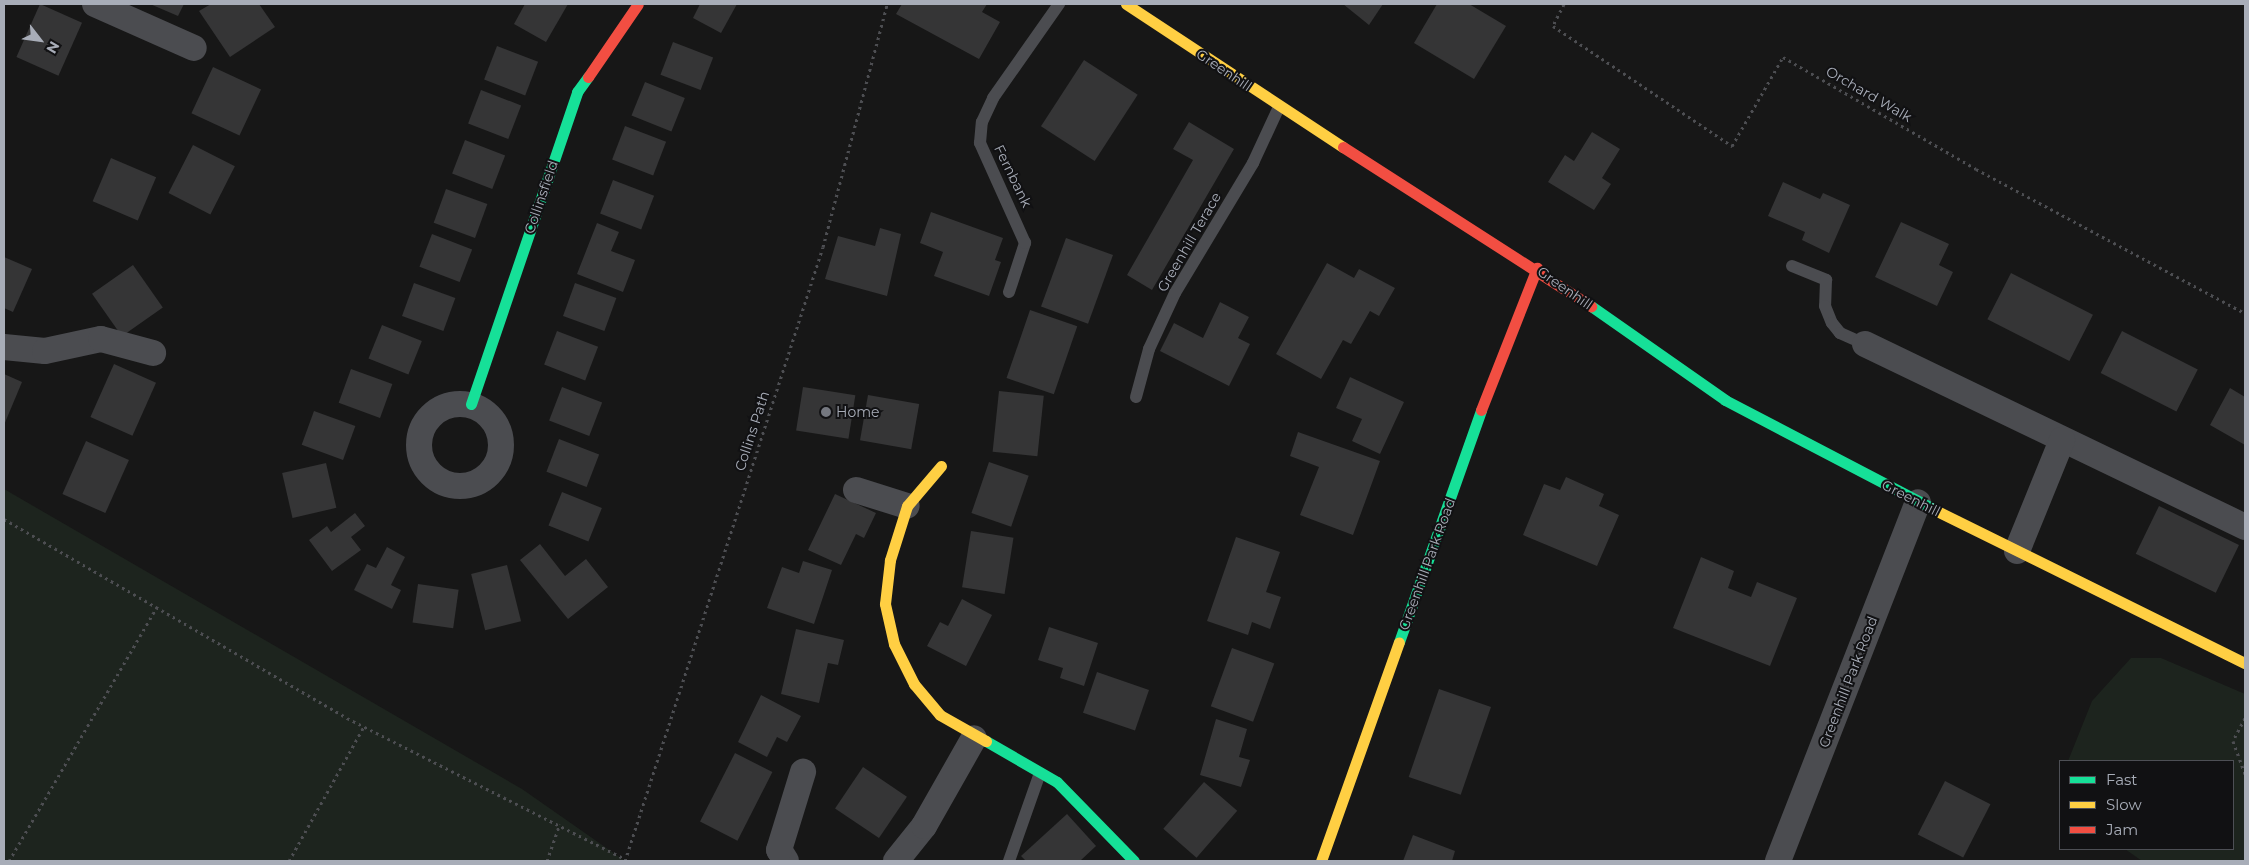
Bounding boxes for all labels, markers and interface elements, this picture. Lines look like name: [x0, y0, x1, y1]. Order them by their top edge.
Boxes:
north arrow: [15, 15, 65, 65]
text: N: [42, 38, 64, 57]
street label: Greenhill: [1193, 45, 1255, 95]
street label: Orchard Walk: [1823, 63, 1915, 125]
street label: Fernbank: [991, 142, 1035, 210]
street label: Collinsfield: [521, 158, 561, 236]
street label: Greenhill Terace: [1154, 189, 1224, 295]
street label: Greenhill: [1534, 263, 1596, 313]
street label: Collins Path: [731, 389, 773, 473]
place label: Home: [836, 404, 879, 420]
marker: Home: [820, 406, 832, 418]
street label: Greenhill: [1879, 476, 1943, 520]
street label: Greenhill Park Road: [1395, 496, 1459, 632]
street label: Greenhill Park Road: [1815, 614, 1881, 750]
legend: [2059, 760, 2234, 850]
text: Fast: [2106, 770, 2137, 789]
text: Slow: [2106, 795, 2142, 814]
text: Jam: [2106, 820, 2138, 839]

